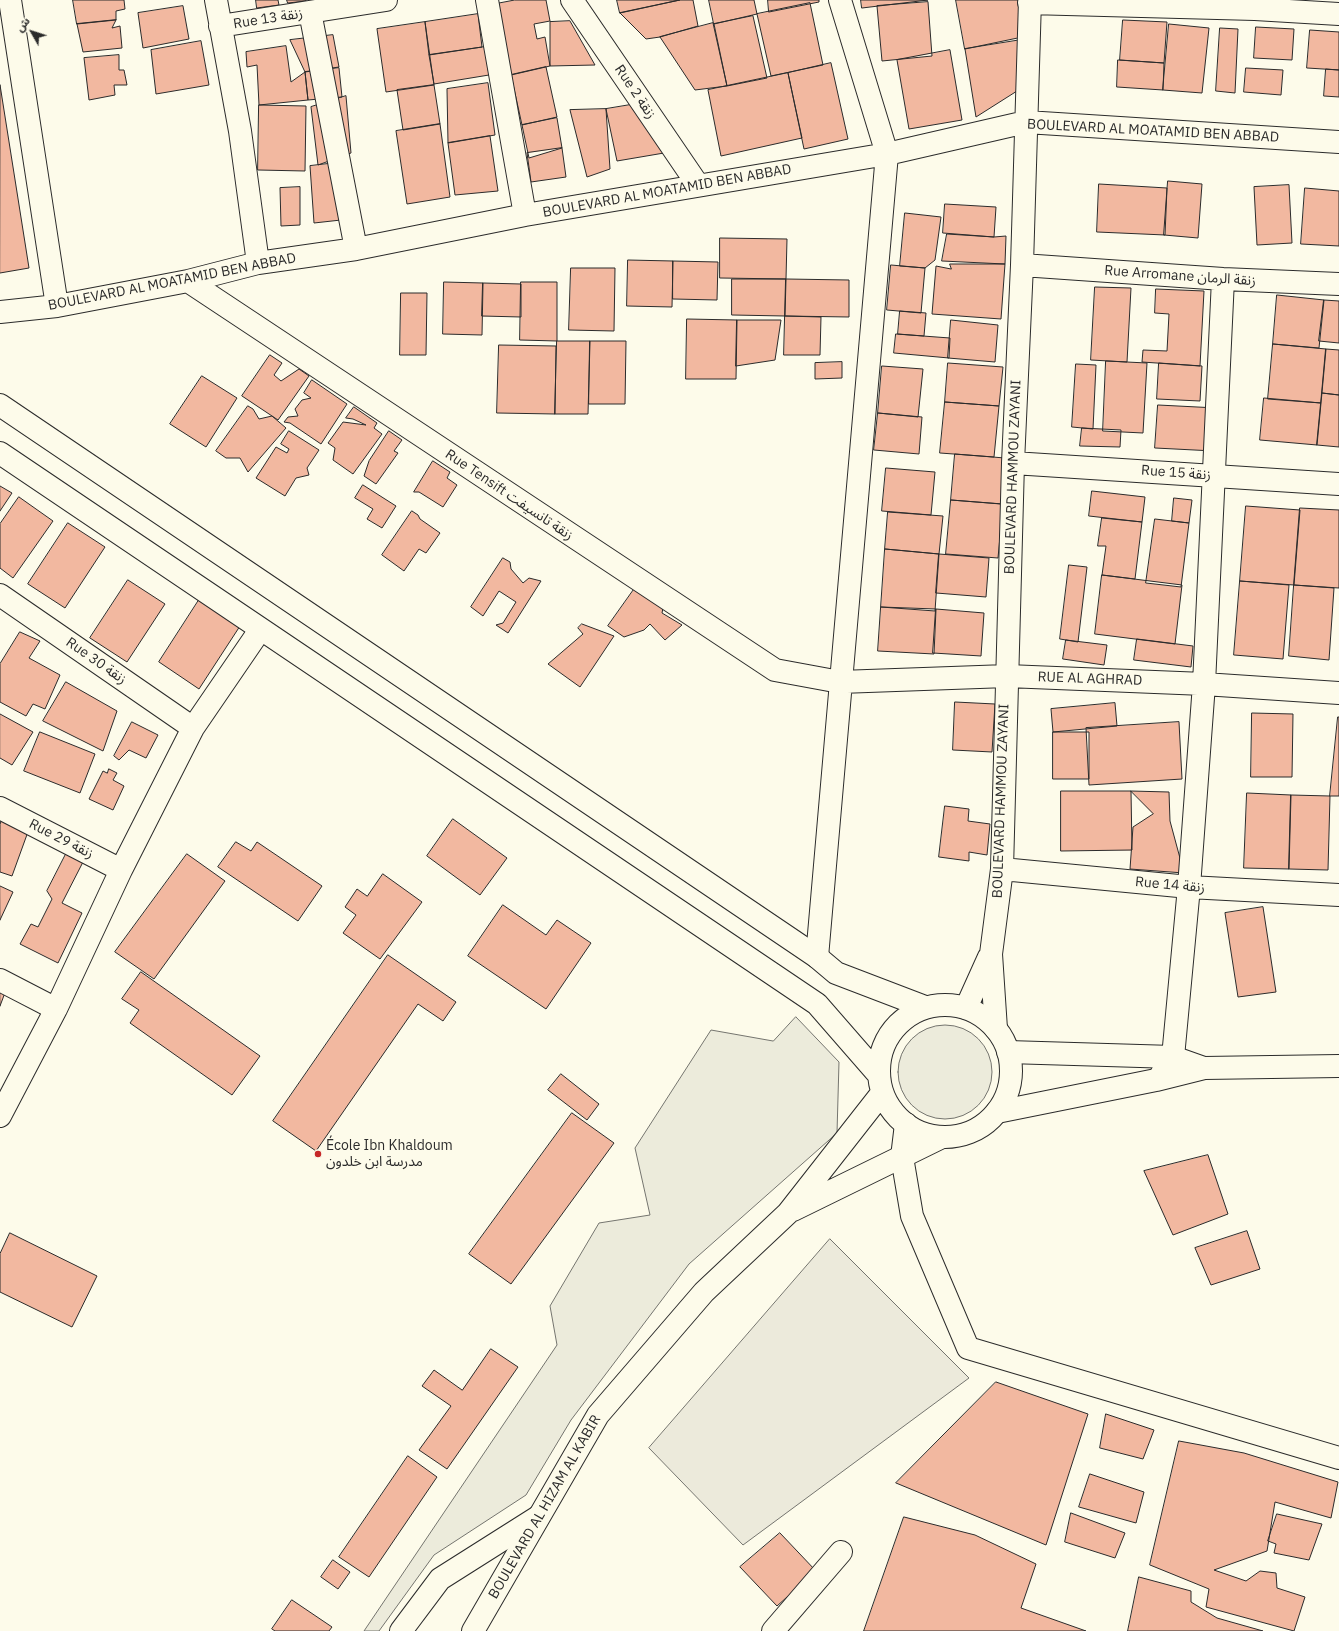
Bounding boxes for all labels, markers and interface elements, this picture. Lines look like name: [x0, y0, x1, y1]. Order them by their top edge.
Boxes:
street label: Rue 13 زنقة: [232, 5, 304, 33]
north arrow: [12, 12, 52, 52]
text: ش: [12, 14, 33, 35]
street label: Rue 2 زنقة: [611, 62, 659, 122]
street label: BOULEVARD AL MOATAMID BEN ABBAD: [1027, 116, 1279, 146]
street label: BOULEVARD AL MOATAMID BEN ABBAD: [541, 161, 793, 221]
street label: BOULEVARD AL MOATAMID BEN ABBAD: [47, 250, 297, 314]
street label: Rue Arromane زنقة الرمان: [1104, 262, 1256, 290]
street label: BOULEVARD HAMMOU ZAYANI: [1001, 379, 1025, 575]
street label: Rue Tensift زنقة تانسيفت: [442, 446, 576, 544]
street label: Rue 15 زنقة: [1140, 462, 1212, 484]
street label: Rue 30 زنقة: [62, 634, 130, 688]
street label: RUE AL AGHRAD: [1037, 669, 1143, 689]
street label: BOULEVARD HAMMOU ZAYANI: [989, 703, 1013, 899]
street label: Rue 29 زنقة: [26, 816, 96, 862]
street label: Rue 14 زنقة: [1134, 874, 1206, 896]
place label: École Ibn Khaldoum مدرسة ابن خلدون: [326, 1138, 453, 1170]
marker: École Ibn Khaldoum مدرسة ابن خلدون: [313, 1149, 323, 1159]
street label: BOULEVARD AL HIZAM AL KABIR: [485, 1412, 605, 1602]

